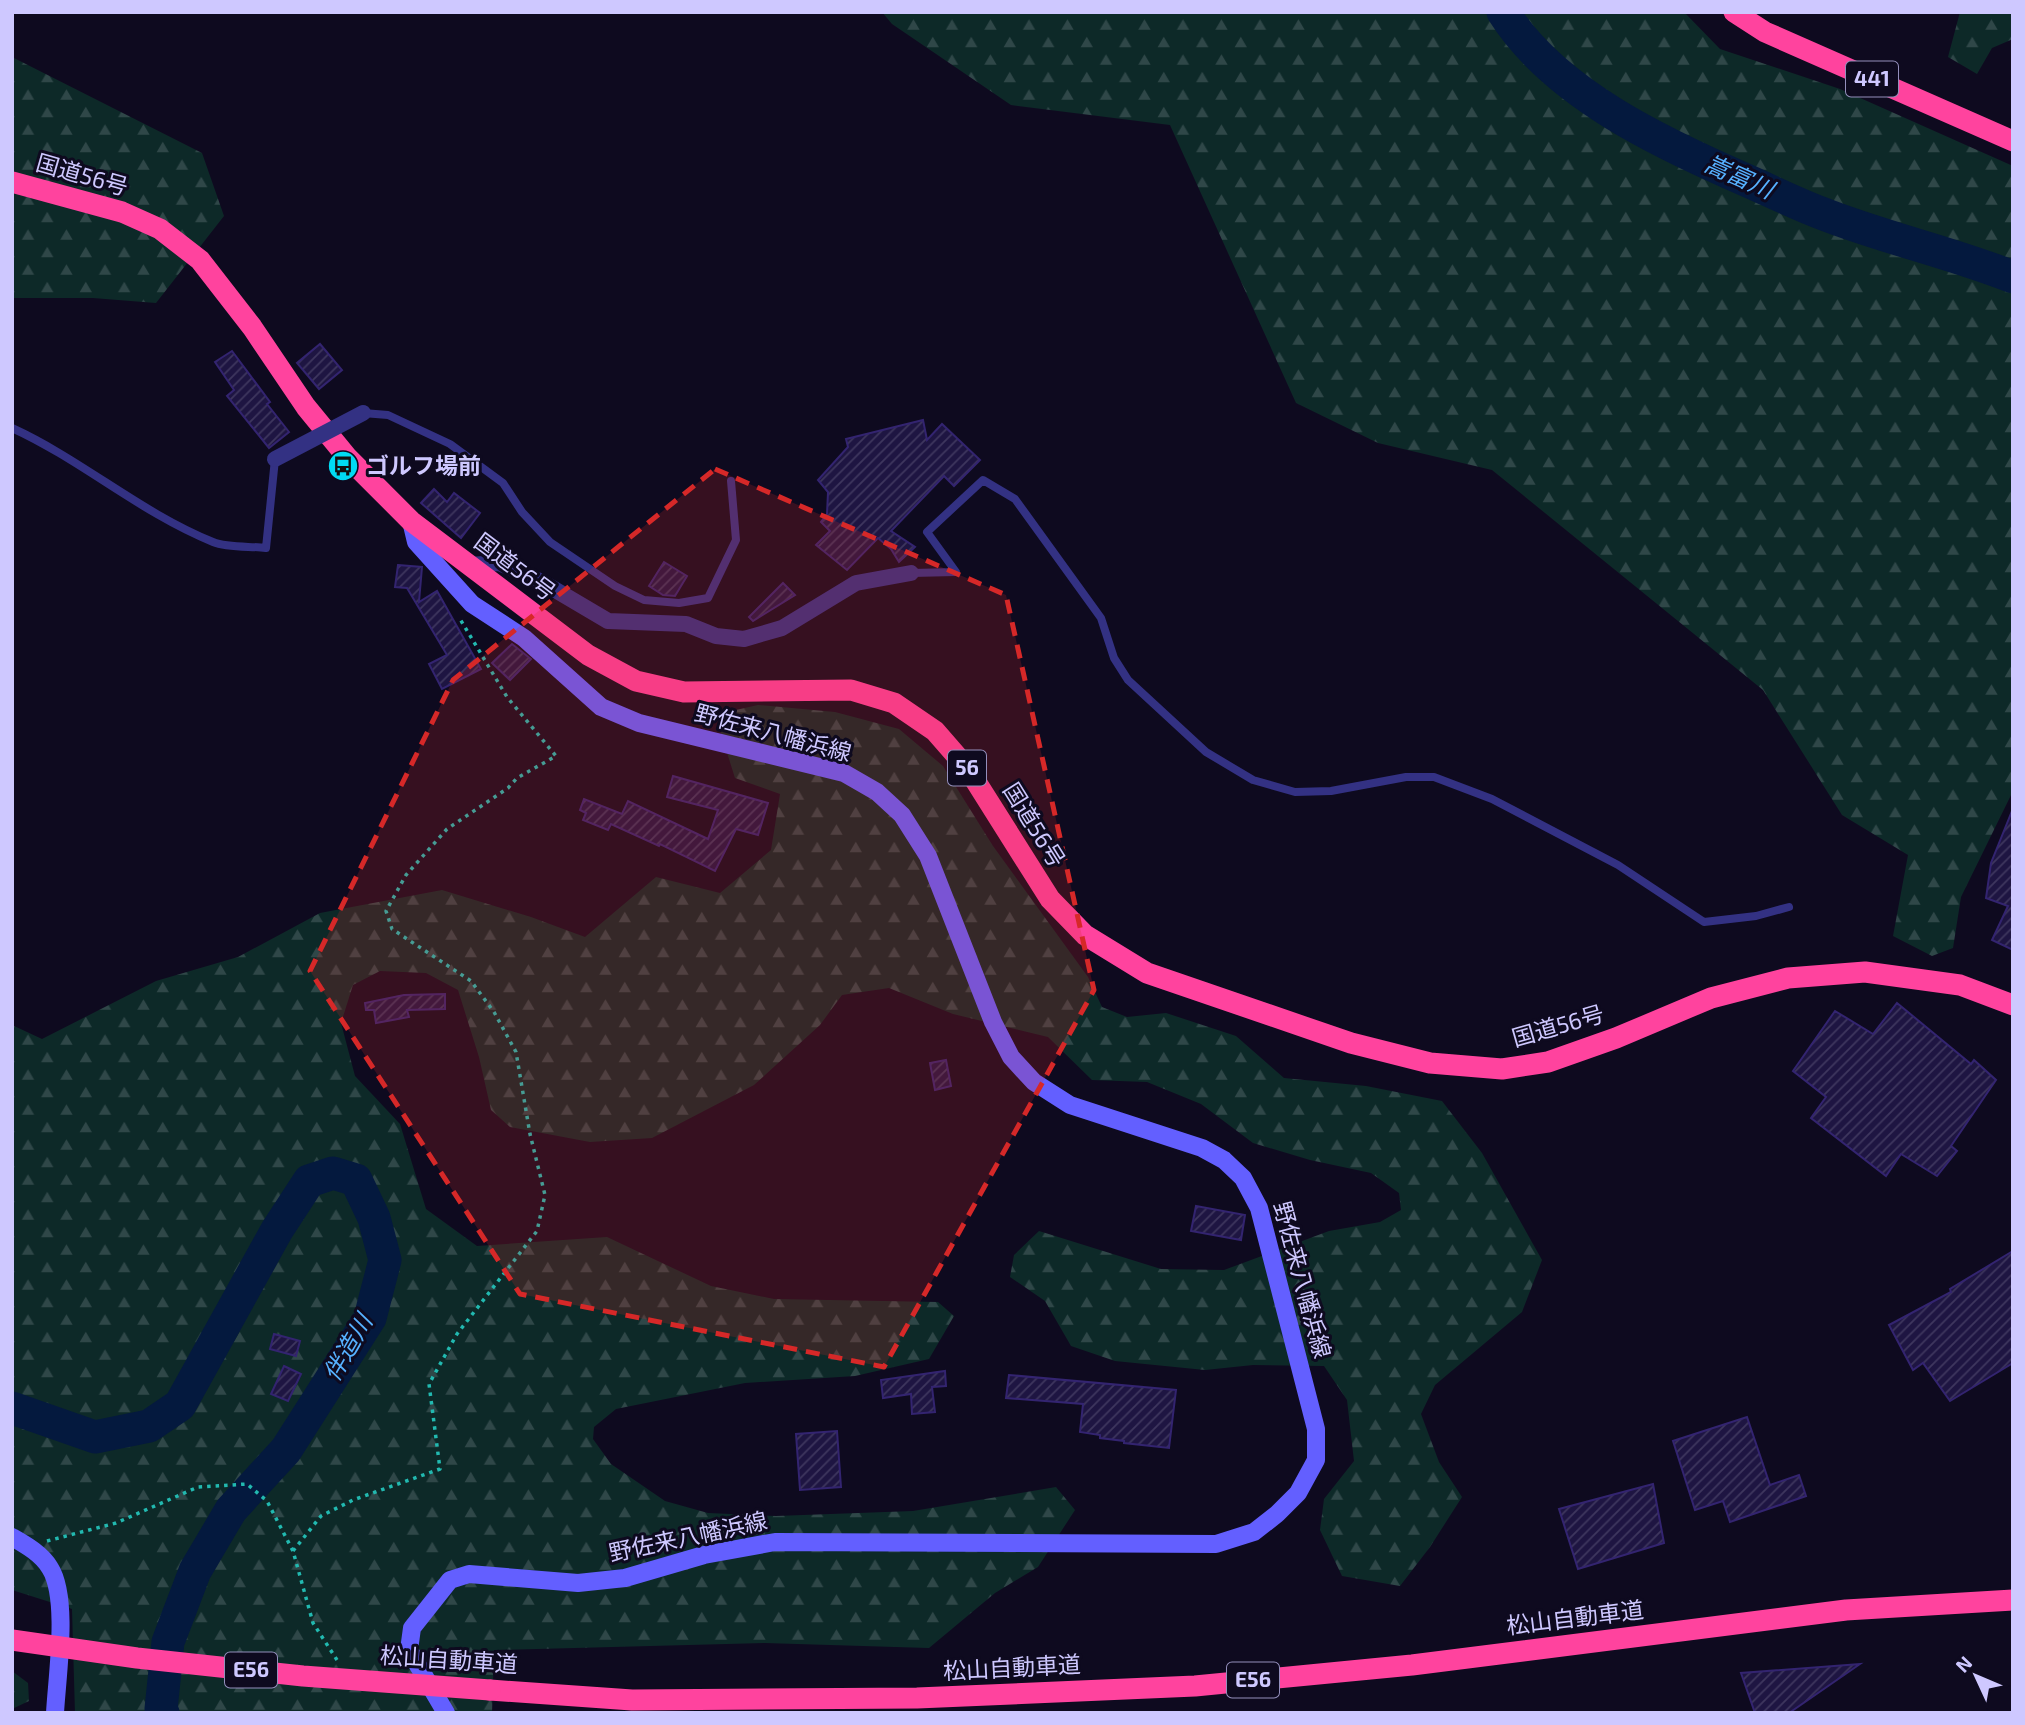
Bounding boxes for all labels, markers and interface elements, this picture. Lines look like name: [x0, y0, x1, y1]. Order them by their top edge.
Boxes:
road number: 441: [1846, 62, 1898, 96]
street label: 国道56号: [33, 148, 132, 201]
water label: 嵩富川: [1701, 148, 1781, 205]
bus stop icon: ゴルフ場前: [326, 449, 360, 483]
place label: ゴルフ場前: [366, 451, 481, 479]
street label: 国道56号: [469, 527, 562, 606]
street label: 野佐来八幡浜線: [692, 698, 855, 766]
road number: 56: [948, 750, 986, 786]
street label: 国道56号: [998, 777, 1072, 872]
street label: 国道56号: [1508, 999, 1607, 1052]
street label: 野佐来八幡浜線: [1269, 1198, 1337, 1361]
water label: 伴造川: [316, 1306, 379, 1386]
street label: 野佐来八幡浜線: [606, 1506, 769, 1566]
street label: 松山自動車道: [1505, 1595, 1645, 1639]
street label: 松山自動車道: [379, 1640, 519, 1678]
north arrow: [1941, 1641, 2011, 1711]
street label: 松山自動車道: [942, 1649, 1082, 1685]
text: N: [1950, 1651, 1976, 1677]
road number: E56: [225, 1652, 277, 1688]
road number: E56: [1227, 1662, 1279, 1698]

